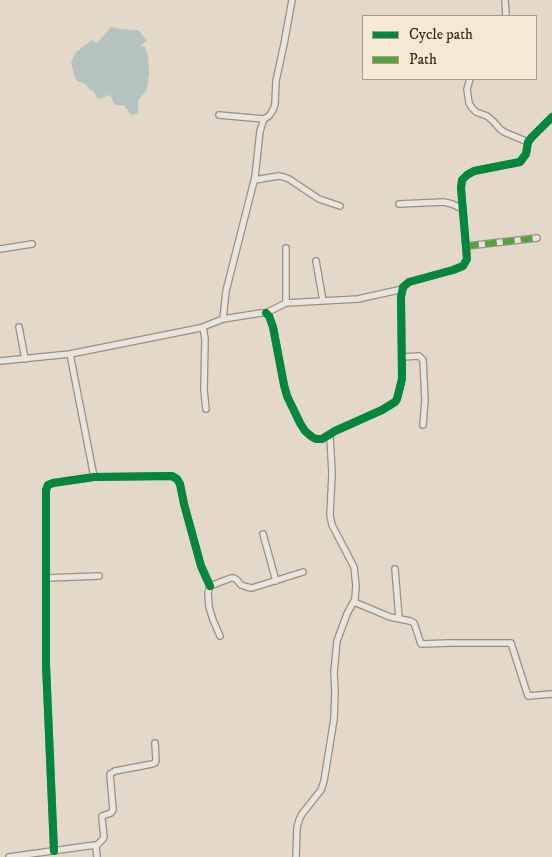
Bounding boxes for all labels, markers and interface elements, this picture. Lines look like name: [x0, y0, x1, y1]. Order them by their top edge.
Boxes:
legend: [362, 15, 537, 80]
text: Cycle path: [409, 25, 473, 44]
text: Path: [409, 50, 437, 69]

